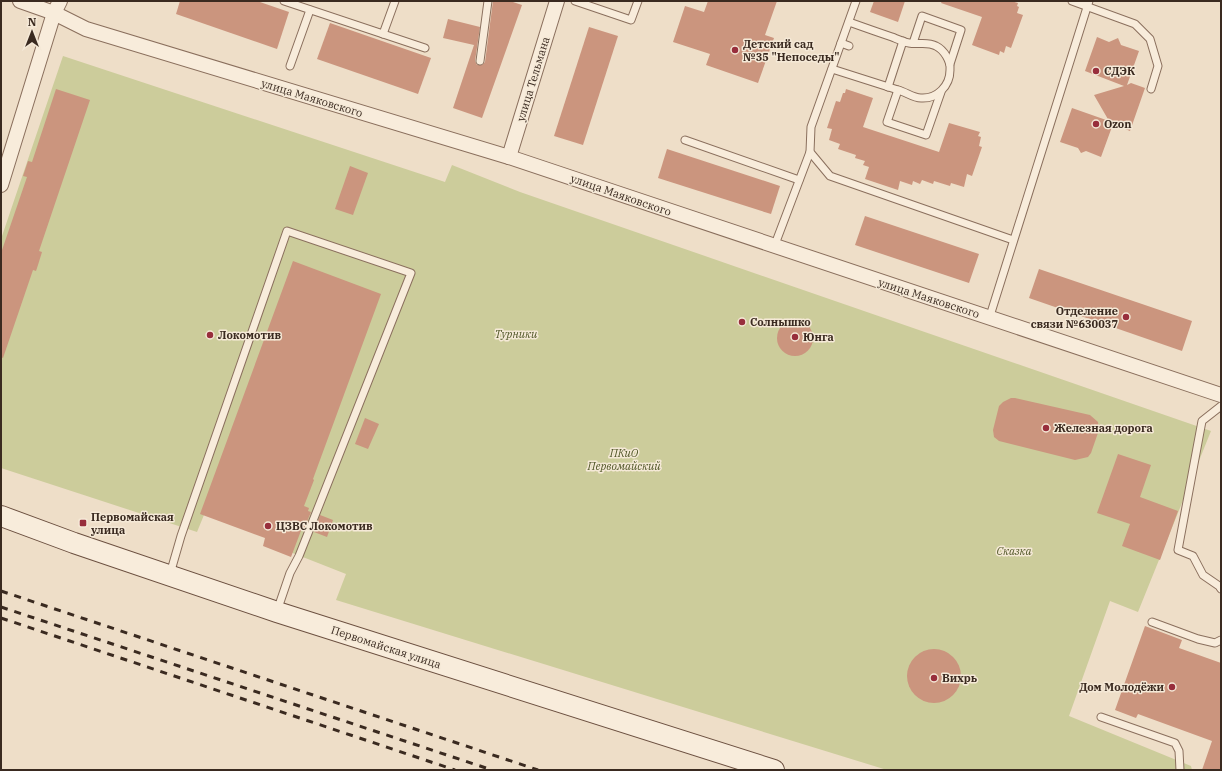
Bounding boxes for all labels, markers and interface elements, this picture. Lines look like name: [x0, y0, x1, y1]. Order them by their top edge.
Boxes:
north arrow: [12, 12, 52, 52]
text: N: [28, 15, 37, 29]
street label: улица Тельмана: [513, 35, 553, 123]
place label: Детский сад №35 "Непоседы": [743, 37, 840, 64]
marker: Детский сад №35 "Непоседы": [730, 45, 740, 55]
place label: СДЭК: [1104, 64, 1136, 78]
marker: СДЭК: [1091, 66, 1101, 76]
street label: улица Маяковского: [260, 76, 364, 120]
place label: Ozon: [1104, 117, 1132, 131]
marker: Ozon: [1091, 119, 1101, 129]
street label: улица Маяковского: [569, 171, 673, 219]
street label: улица Маяковского: [877, 275, 981, 321]
place label: Отделение связи №630037: [1031, 304, 1118, 331]
marker: Отделение связи №630037: [1121, 312, 1131, 322]
place label: Солнышко: [750, 315, 811, 329]
marker: Солнышко: [737, 317, 747, 327]
park label: Турники: [495, 327, 538, 341]
place label: Локомотив: [218, 328, 281, 342]
marker: Локомотив: [205, 330, 215, 340]
place label: Юнга: [803, 330, 834, 344]
marker: Юнга: [790, 332, 800, 342]
place label: Железная дорога: [1054, 421, 1153, 435]
marker: Железная дорога: [1041, 423, 1051, 433]
park label: ПКиО Первомайский: [587, 446, 661, 473]
place label: Первомайская улица: [90, 510, 174, 537]
marker: Первомайская улица: [78, 518, 88, 528]
place label: ЦЗВС Локомотив: [276, 519, 373, 533]
marker: ЦЗВС Локомотив: [263, 521, 273, 531]
park label: Сказка: [996, 544, 1032, 558]
street label: Первомайская улица: [329, 623, 443, 671]
place label: Вихрь: [942, 671, 978, 685]
marker: Вихрь: [929, 673, 939, 683]
place label: Дом Молодёжи: [1079, 680, 1164, 694]
marker: Дом Молодёжи: [1167, 682, 1177, 692]

